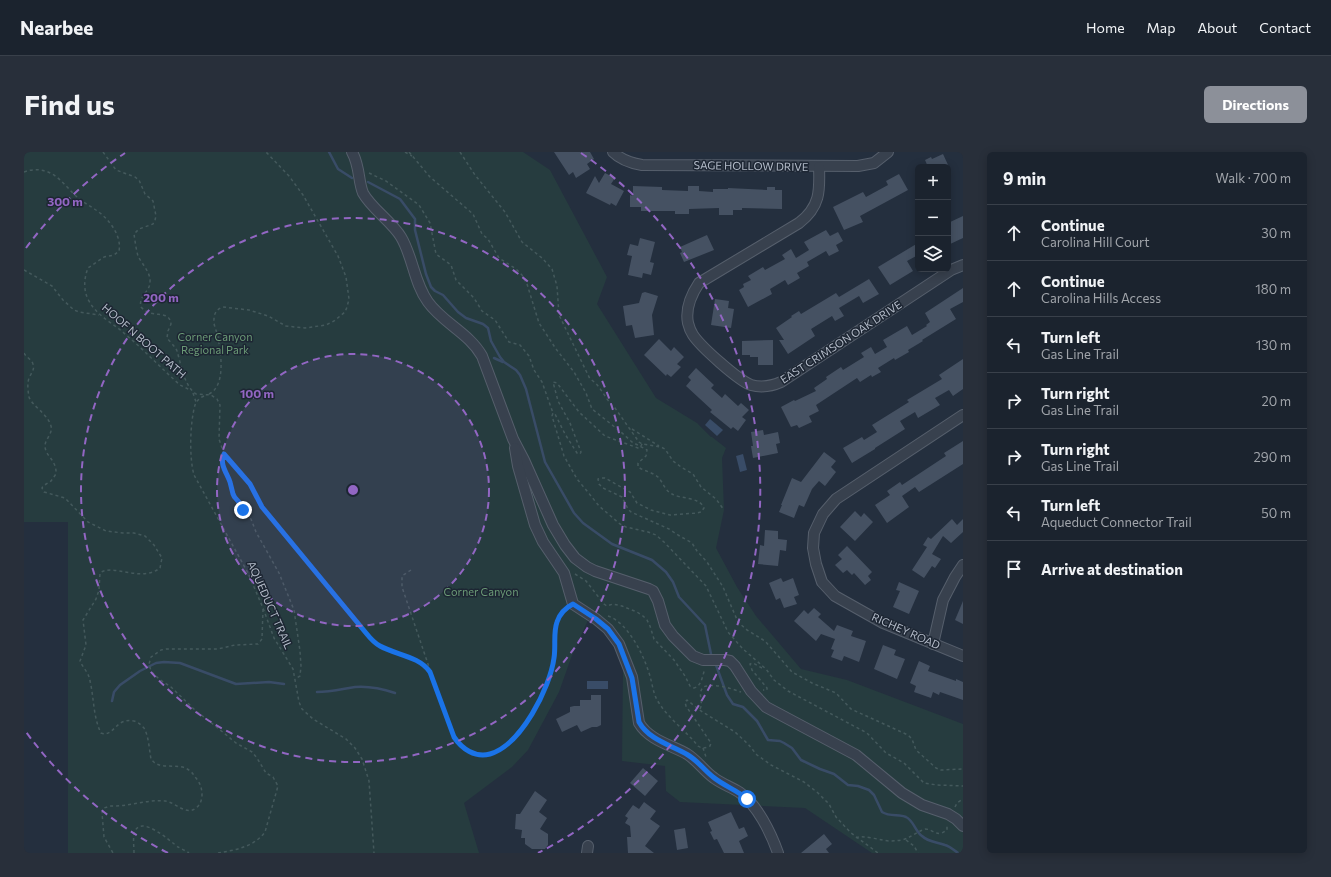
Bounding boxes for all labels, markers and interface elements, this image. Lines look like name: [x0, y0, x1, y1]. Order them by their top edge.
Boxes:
text: Nearbee: [20, 16, 93, 39]
text: Home: [1086, 19, 1125, 36]
text: Map: [1147, 19, 1175, 36]
text: About: [1197, 19, 1237, 36]
text: Contact: [1259, 19, 1311, 36]
button: Directions: [1204, 86, 1307, 123]
text: Find us: [24, 87, 115, 121]
street label: SAGE HOLLOW DRIVE: [694, 158, 808, 173]
map controls: [915, 164, 951, 272]
button: +: [915, 164, 951, 200]
text: 9 min: [1003, 168, 1046, 189]
text: Walk · 700 m: [1216, 170, 1291, 186]
text: 300 m: [47, 194, 83, 208]
button: −: [915, 200, 951, 236]
text: Continue: [1041, 216, 1105, 234]
icon: ahead: [1003, 222, 1025, 244]
text: 30 m: [1261, 225, 1291, 241]
text: Carolina Hill Court: [1041, 234, 1149, 250]
button: layers: [915, 236, 951, 272]
text: Continue: [1041, 272, 1105, 290]
icon: ahead: [1003, 278, 1025, 300]
text: 180 m: [1255, 281, 1291, 297]
text: 200 m: [143, 290, 179, 304]
text: Carolina Hills Access: [1041, 290, 1161, 306]
street label: EAST CRIMSON OAK DRIVE: [778, 297, 904, 386]
street label: HOOF N BOOT PATH: [100, 301, 189, 381]
text: Turn left: [1041, 328, 1100, 346]
park label: Corner Canyon Regional Park: [178, 330, 252, 356]
icon: left: [1003, 334, 1025, 356]
text: 130 m: [1256, 337, 1291, 353]
text: Gas Line Trail: [1041, 346, 1119, 362]
text: Turn right: [1041, 384, 1110, 402]
text: 100 m: [240, 386, 274, 400]
icon: right: [1003, 390, 1025, 412]
text: 20 m: [1262, 393, 1291, 409]
text: Gas Line Trail: [1041, 402, 1119, 418]
text: Turn right: [1041, 440, 1110, 458]
icon: right: [1003, 446, 1025, 468]
text: 290 m: [1254, 449, 1291, 465]
text: Gas Line Trail: [1041, 458, 1119, 474]
centre of rings: [346, 483, 360, 497]
text: Turn left: [1041, 496, 1100, 514]
route end: [234, 501, 252, 519]
icon: left: [1003, 502, 1025, 524]
text: 50 m: [1261, 505, 1291, 521]
text: Aqueduct Connector Trail: [1041, 514, 1192, 530]
icon: arrive: [1003, 558, 1025, 580]
street label: AQUEDUCT TRAIL: [245, 559, 296, 651]
text: Arrive at destination: [1041, 560, 1183, 578]
park label: Corner Canyon: [444, 585, 518, 598]
street label: RICHEY ROAD: [870, 610, 942, 651]
route start: [738, 790, 756, 808]

